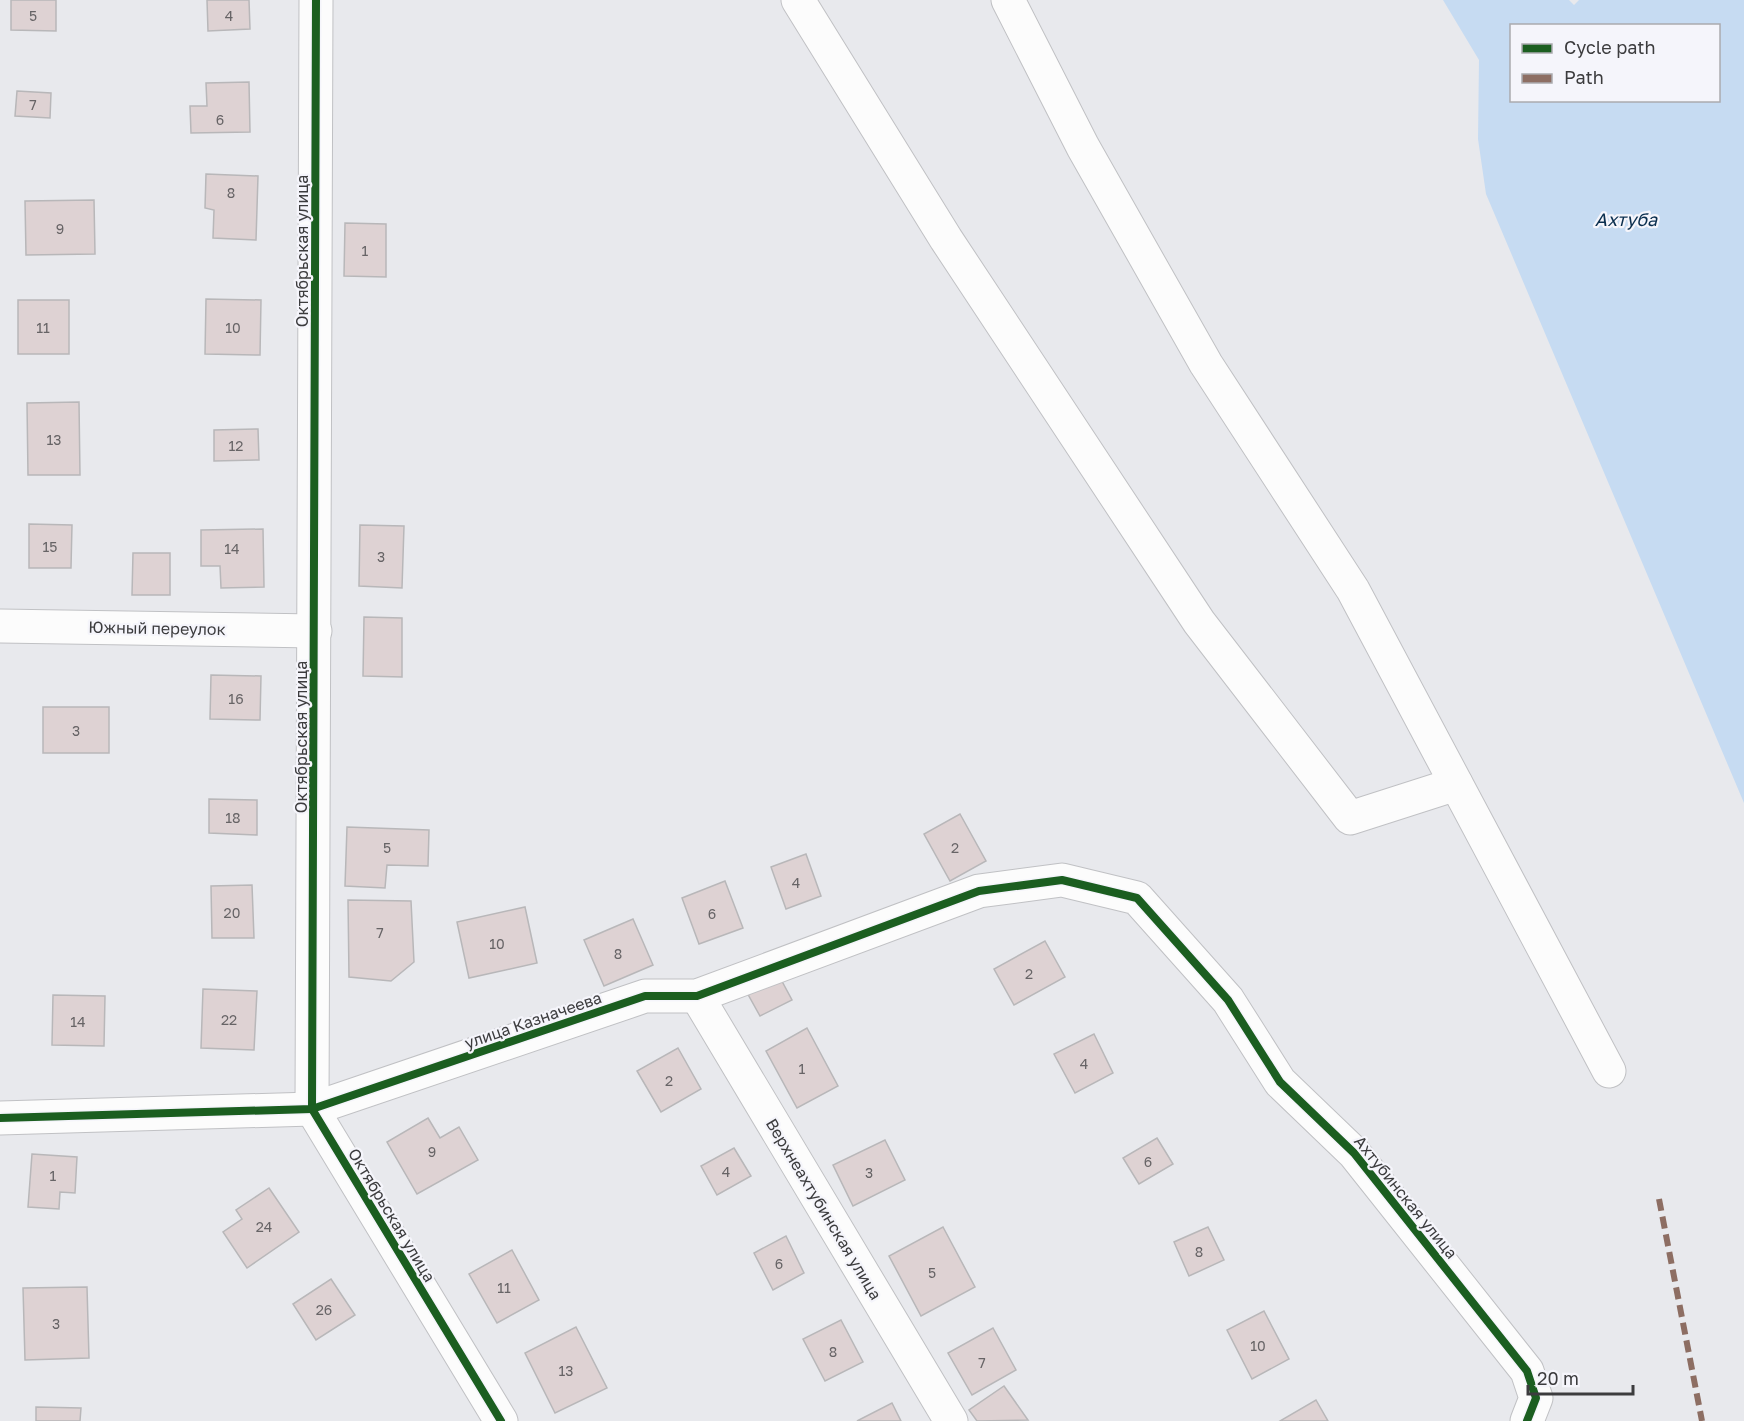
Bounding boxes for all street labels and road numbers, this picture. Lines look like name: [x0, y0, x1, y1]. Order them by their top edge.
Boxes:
street label: Октябрьская улица: [292, 175, 312, 327]
street label: Южный переулок: [88, 617, 226, 639]
street label: Октябрьская улица: [291, 661, 311, 813]
street label: улица Казначеева: [462, 987, 604, 1053]
street label: Верхнеахтубинская улица: [762, 1115, 886, 1303]
street label: Ахтубинская улица: [1350, 1131, 1462, 1263]
street label: Октябрьская улица: [344, 1144, 440, 1286]

